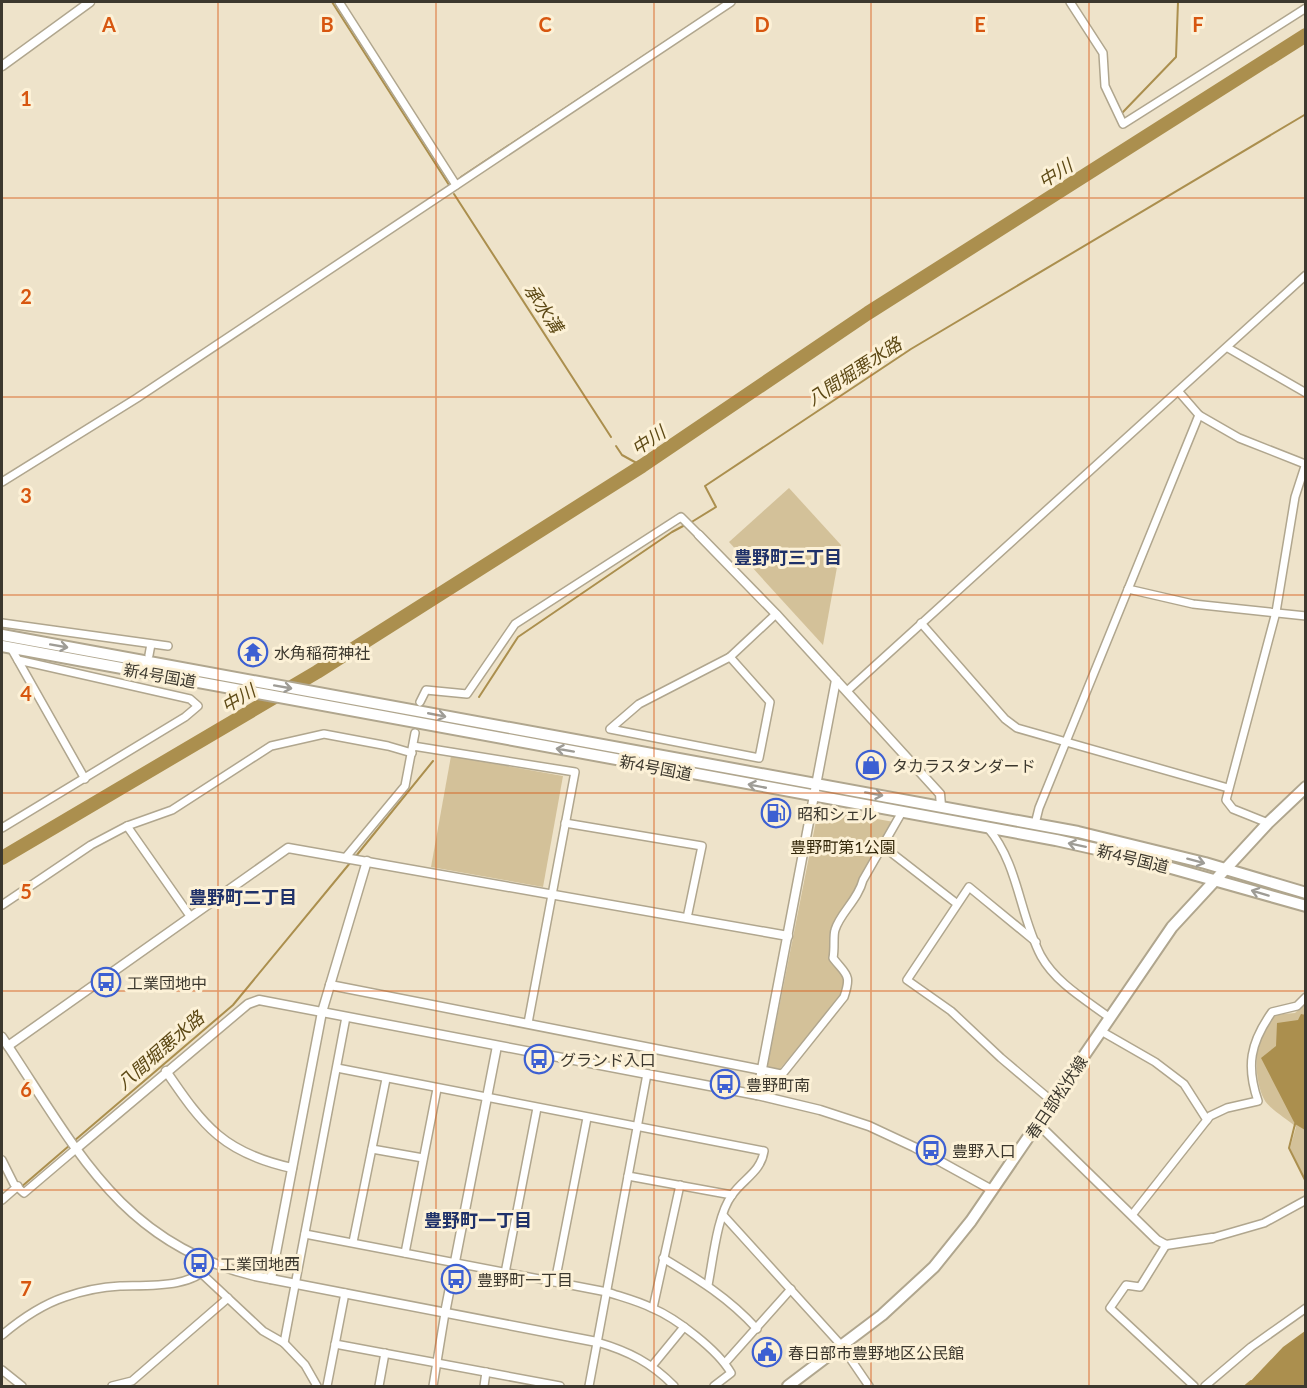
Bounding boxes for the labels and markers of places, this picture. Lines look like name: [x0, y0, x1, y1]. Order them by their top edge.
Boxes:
temple icon: 水角稲荷神社: [237, 636, 269, 668]
place label: 水角稲荷神社: [274, 643, 370, 662]
shop icon: タカラスタンダード: [855, 749, 887, 781]
place label: タカラスタンダード: [892, 756, 1036, 775]
fuel station icon: 昭和シェル: [760, 797, 792, 829]
place label: 昭和シェル: [797, 804, 877, 823]
bus stop icon: 工業団地中: [90, 966, 122, 998]
place label: 工業団地中: [127, 973, 207, 992]
bus stop icon: グランド入口: [523, 1043, 555, 1075]
place label: グランド入口: [560, 1050, 656, 1069]
bus stop icon: 豊野町南: [709, 1068, 741, 1100]
place label: 豊野町南: [746, 1075, 810, 1094]
bus stop icon: 豊野入口: [915, 1134, 947, 1166]
place label: 豊野入口: [952, 1141, 1016, 1160]
bus stop icon: 工業団地西: [183, 1247, 215, 1279]
place label: 工業団地西: [220, 1254, 300, 1273]
bus stop icon: 豊野町一丁目: [440, 1263, 472, 1295]
place label: 豊野町一丁目: [477, 1270, 573, 1289]
public building icon: 春日部市豊野地区公民館: [751, 1336, 783, 1368]
place label: 春日部市豊野地区公民館: [788, 1343, 964, 1362]

